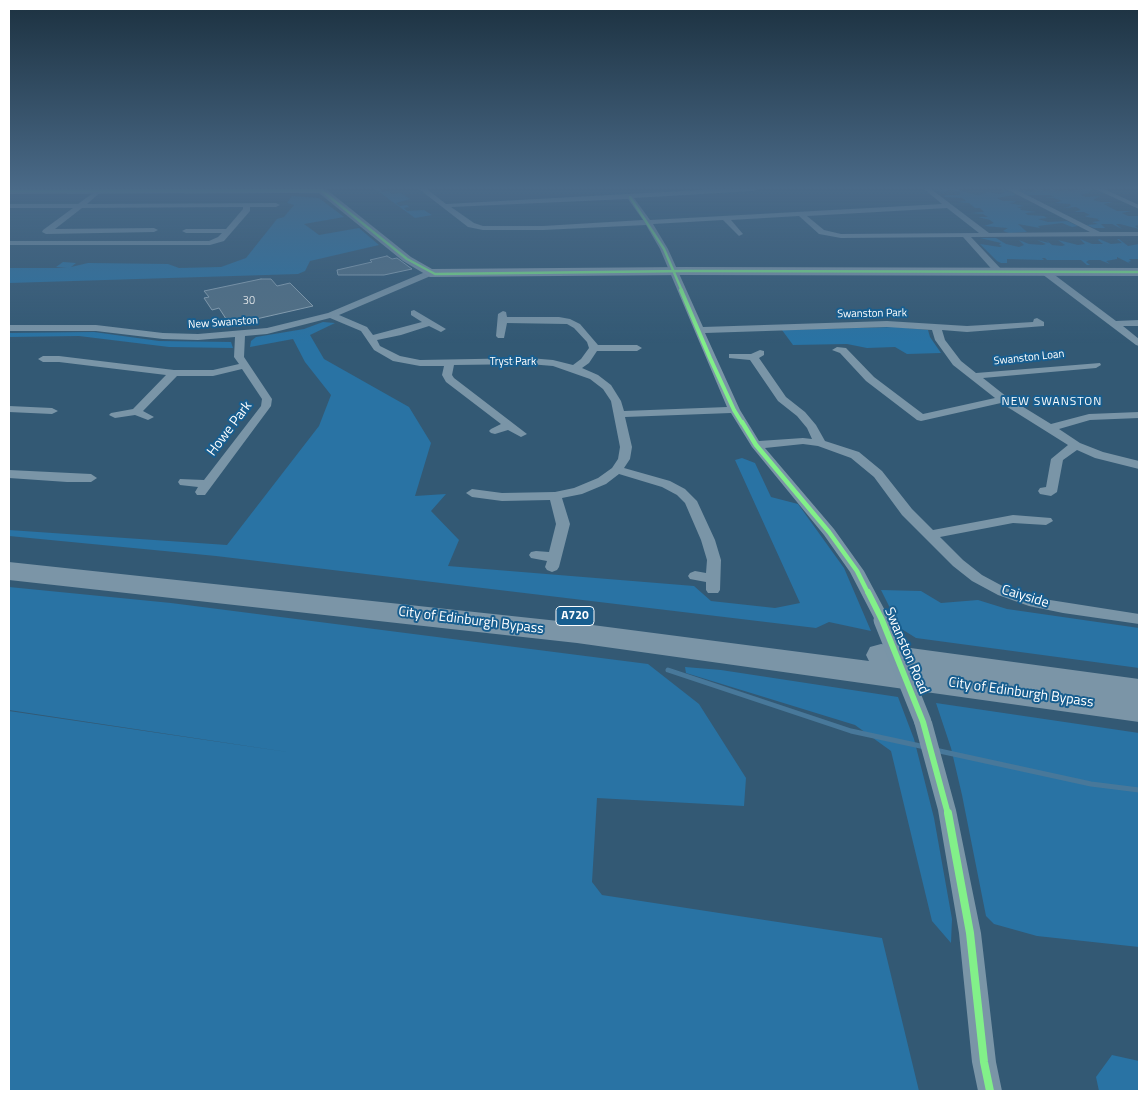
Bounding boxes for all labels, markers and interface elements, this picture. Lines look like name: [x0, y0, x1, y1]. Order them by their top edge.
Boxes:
house number: 30: [243, 294, 255, 308]
street label: Swanston Park: [837, 307, 907, 321]
street label: New Swanston: [188, 314, 258, 332]
street label: Swanston Loan: [993, 348, 1065, 368]
street label: Tryst Park: [490, 355, 536, 369]
district label: NEW SWANSTON: [1000, 395, 1104, 409]
street label: Howe Park: [204, 398, 256, 460]
street label: Caiyside: [999, 582, 1051, 612]
street label: City of Edinburgh Bypass: [397, 604, 545, 638]
street label: Swanston Road: [880, 605, 932, 697]
road number: A720: [556, 606, 594, 626]
street label: City of Edinburgh Bypass: [947, 675, 1095, 711]

